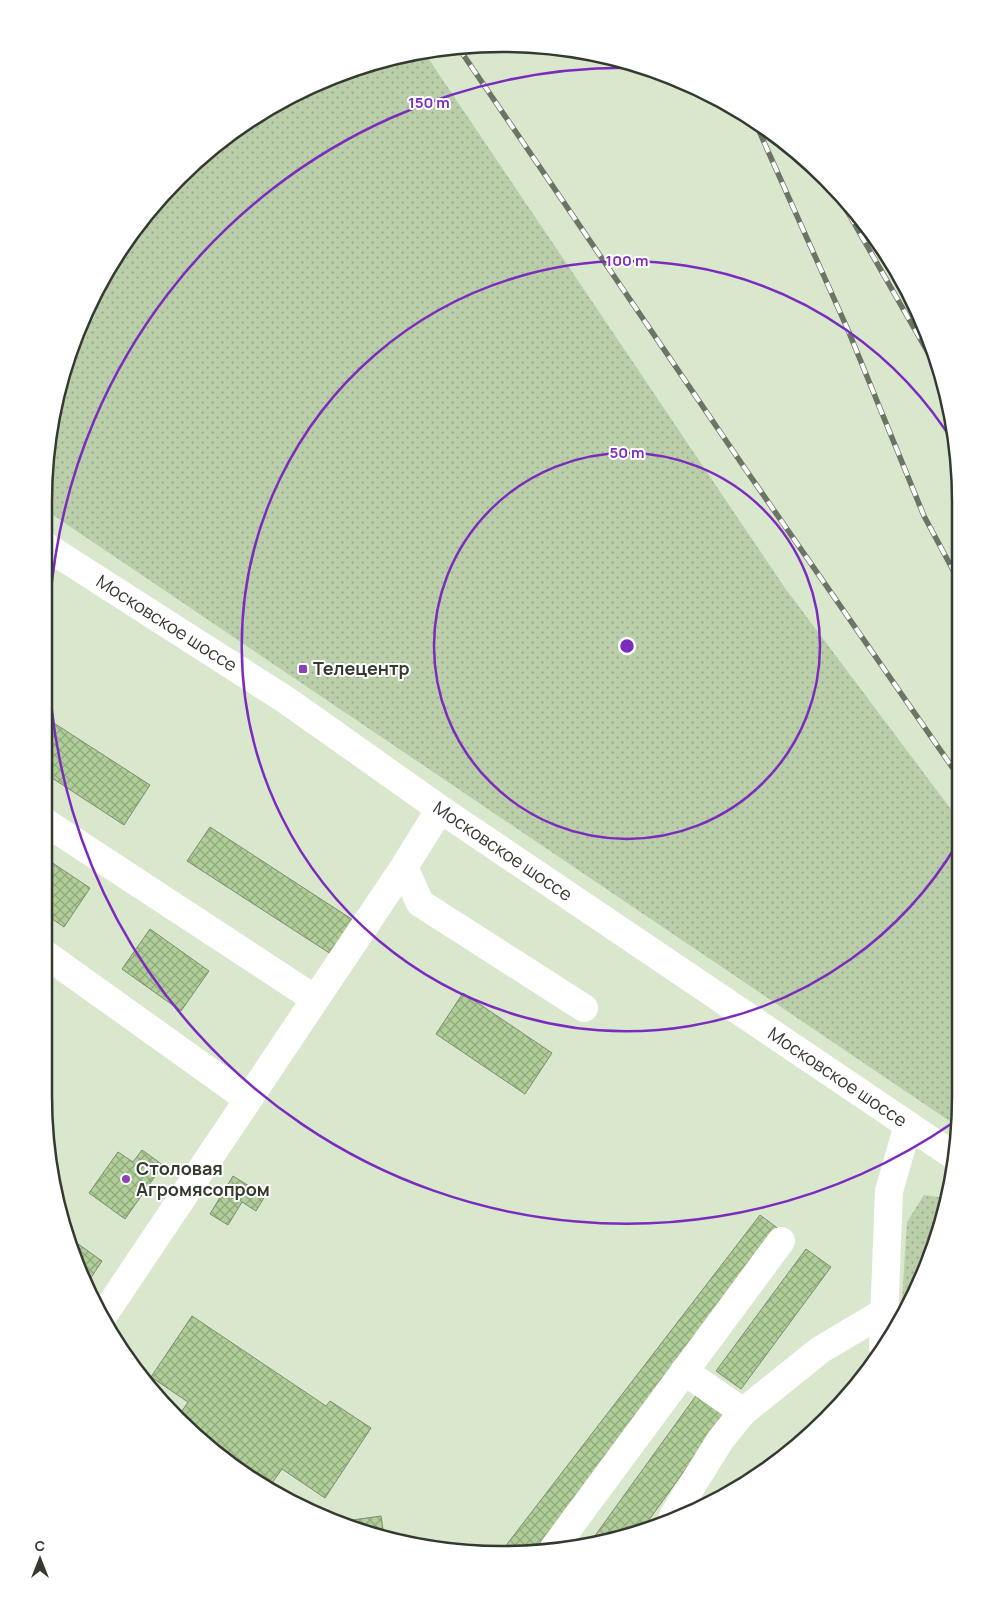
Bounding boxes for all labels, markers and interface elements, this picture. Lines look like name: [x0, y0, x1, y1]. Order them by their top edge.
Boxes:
text: 150 m: [408, 92, 450, 113]
text: 100 m: [606, 250, 648, 271]
text: 50 m: [609, 442, 645, 463]
street label: Московское шоссе: [92, 569, 242, 677]
centre of rings: [618, 637, 636, 655]
place label: Телецентр: [313, 656, 410, 680]
marker: Телецентр: [297, 663, 309, 675]
street label: Московское шоссе: [429, 795, 577, 906]
street label: Московское шоссе: [764, 1021, 912, 1132]
place label: Столовая Агромясопром: [136, 1156, 270, 1201]
marker: Столовая Агромясопром: [120, 1173, 132, 1185]
north arrow: [15, 1534, 65, 1584]
text: С: [35, 1536, 45, 1555]

